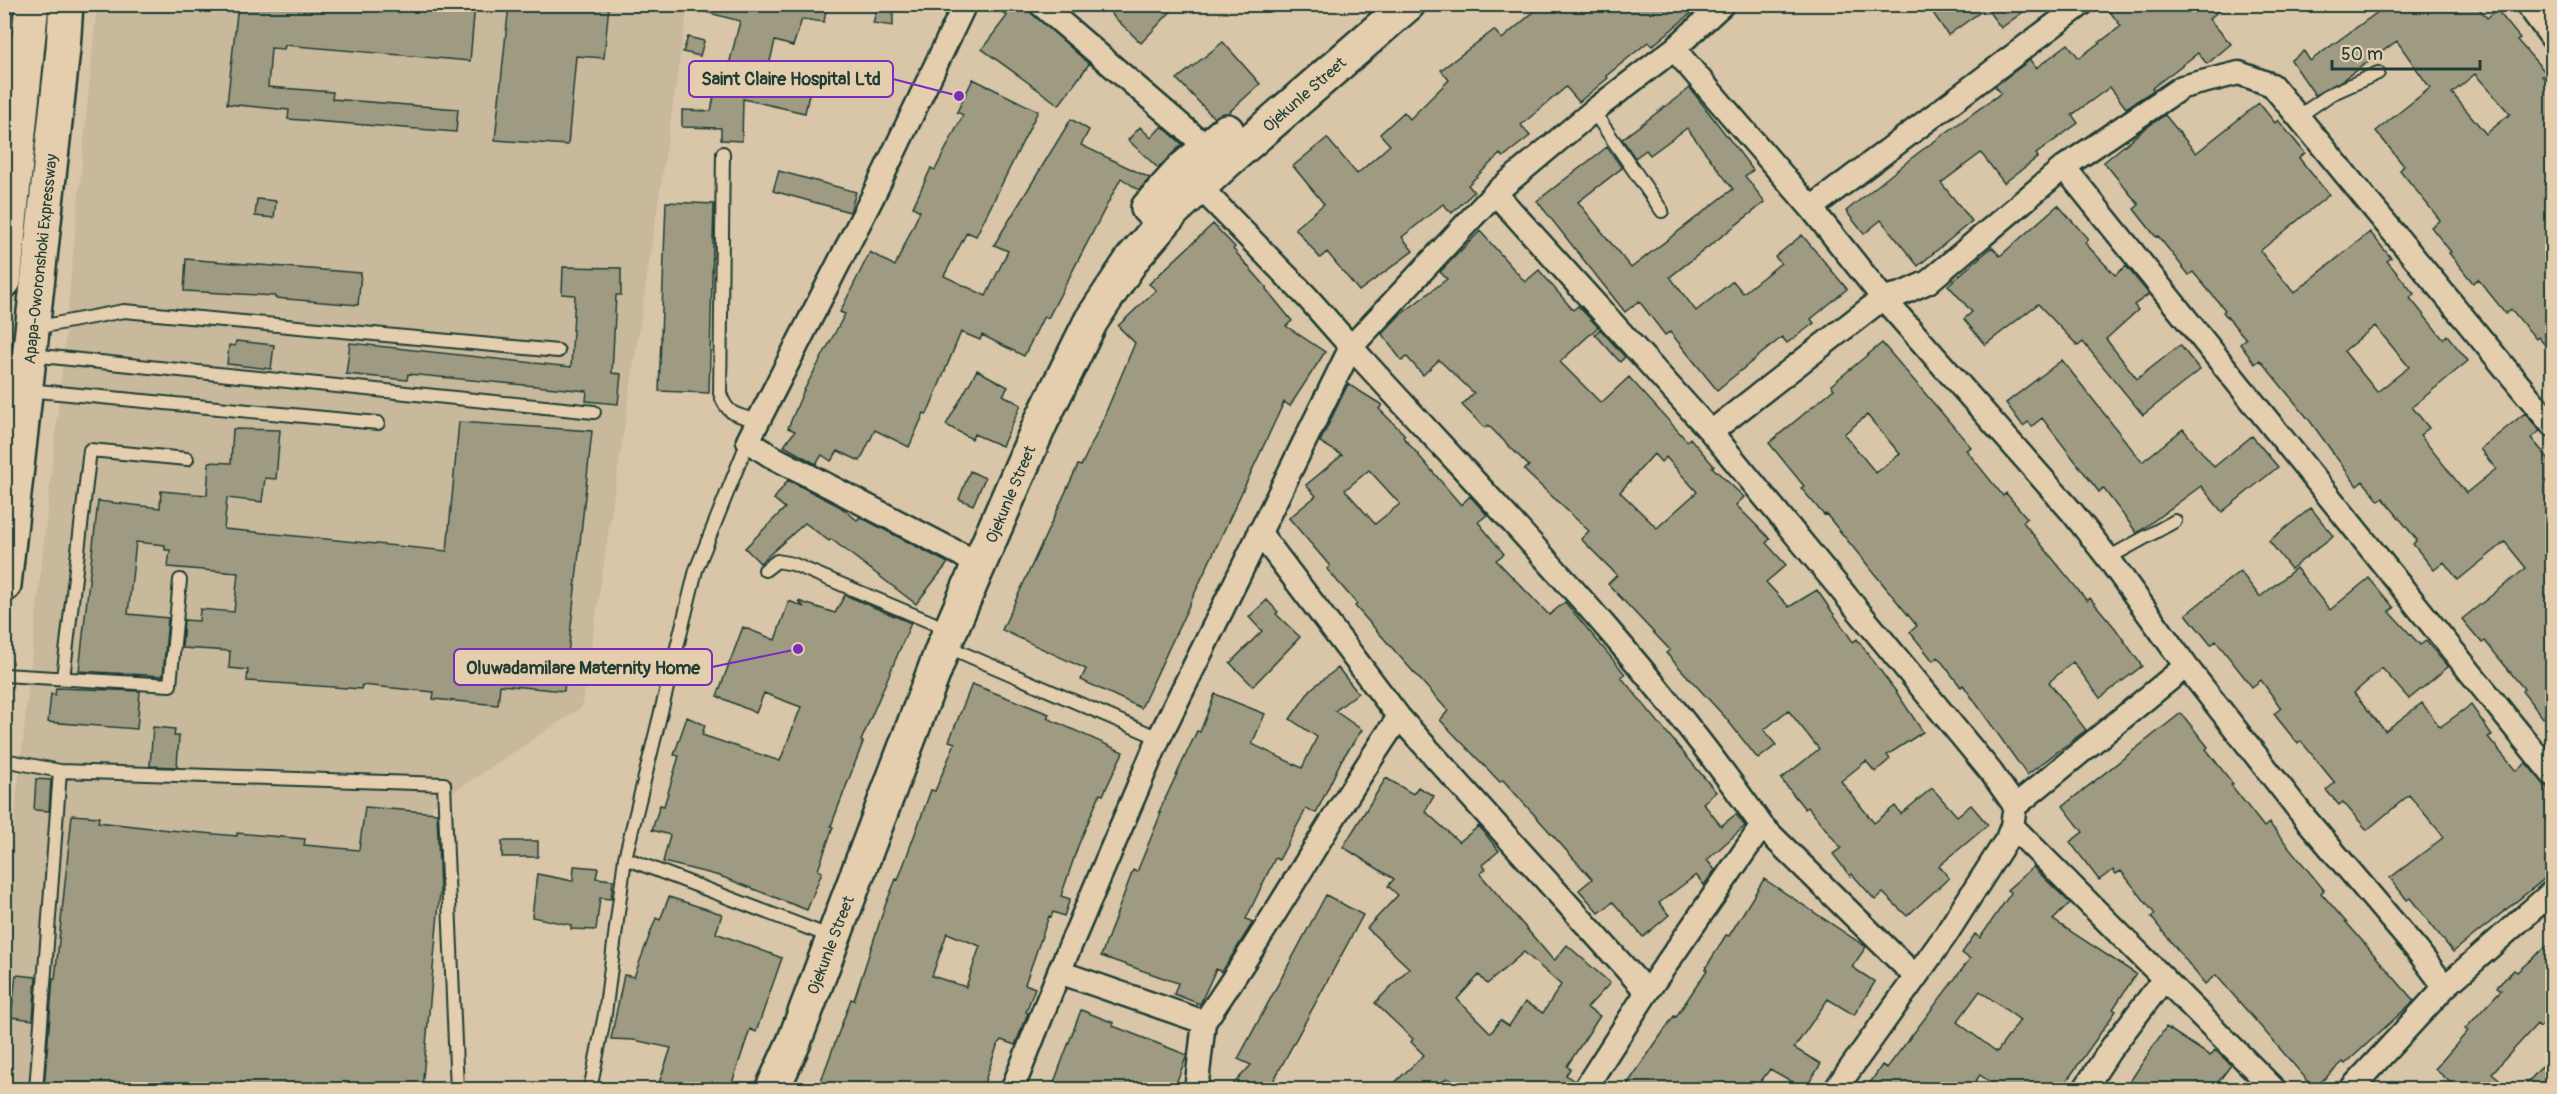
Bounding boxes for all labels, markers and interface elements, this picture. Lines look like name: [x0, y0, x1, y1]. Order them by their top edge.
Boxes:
scale bar: [2332, 33, 2480, 71]
text: 50 m: [2341, 43, 2383, 66]
street label: Ojekunle Street: [1259, 53, 1351, 136]
callout: Saint Claire Hospital Ltd: [689, 61, 893, 97]
text: Saint Claire Hospital Ltd: [701, 68, 881, 91]
street label: Apapa-Oworonshoki Expressway: [20, 153, 62, 365]
street label: Ojekunle Street: [981, 442, 1041, 546]
callout: Oluwadamilare Maternity Home: [454, 649, 712, 685]
text: Oluwadamilare Maternity Home: [466, 657, 701, 680]
street label: Ojekunle Street: [803, 893, 859, 998]

